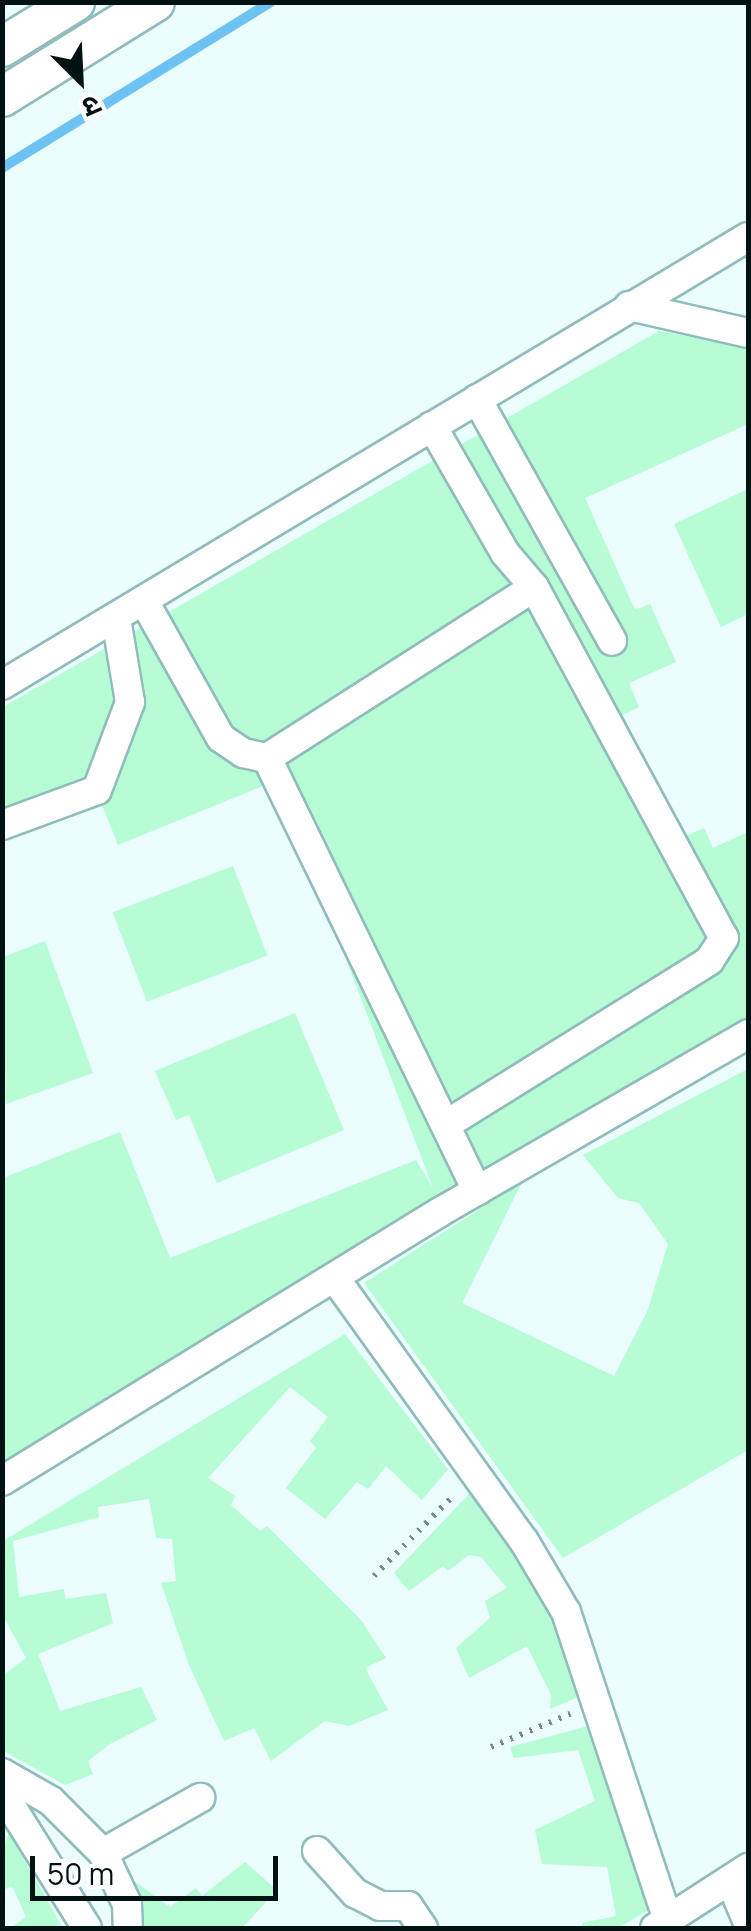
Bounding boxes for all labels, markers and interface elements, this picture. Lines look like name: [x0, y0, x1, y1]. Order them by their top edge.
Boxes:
north arrow: [30, 30, 130, 130]
text: उ: [77, 87, 107, 128]
scale bar: [35, 1836, 282, 1898]
text: 50 m: [47, 1853, 114, 1894]

